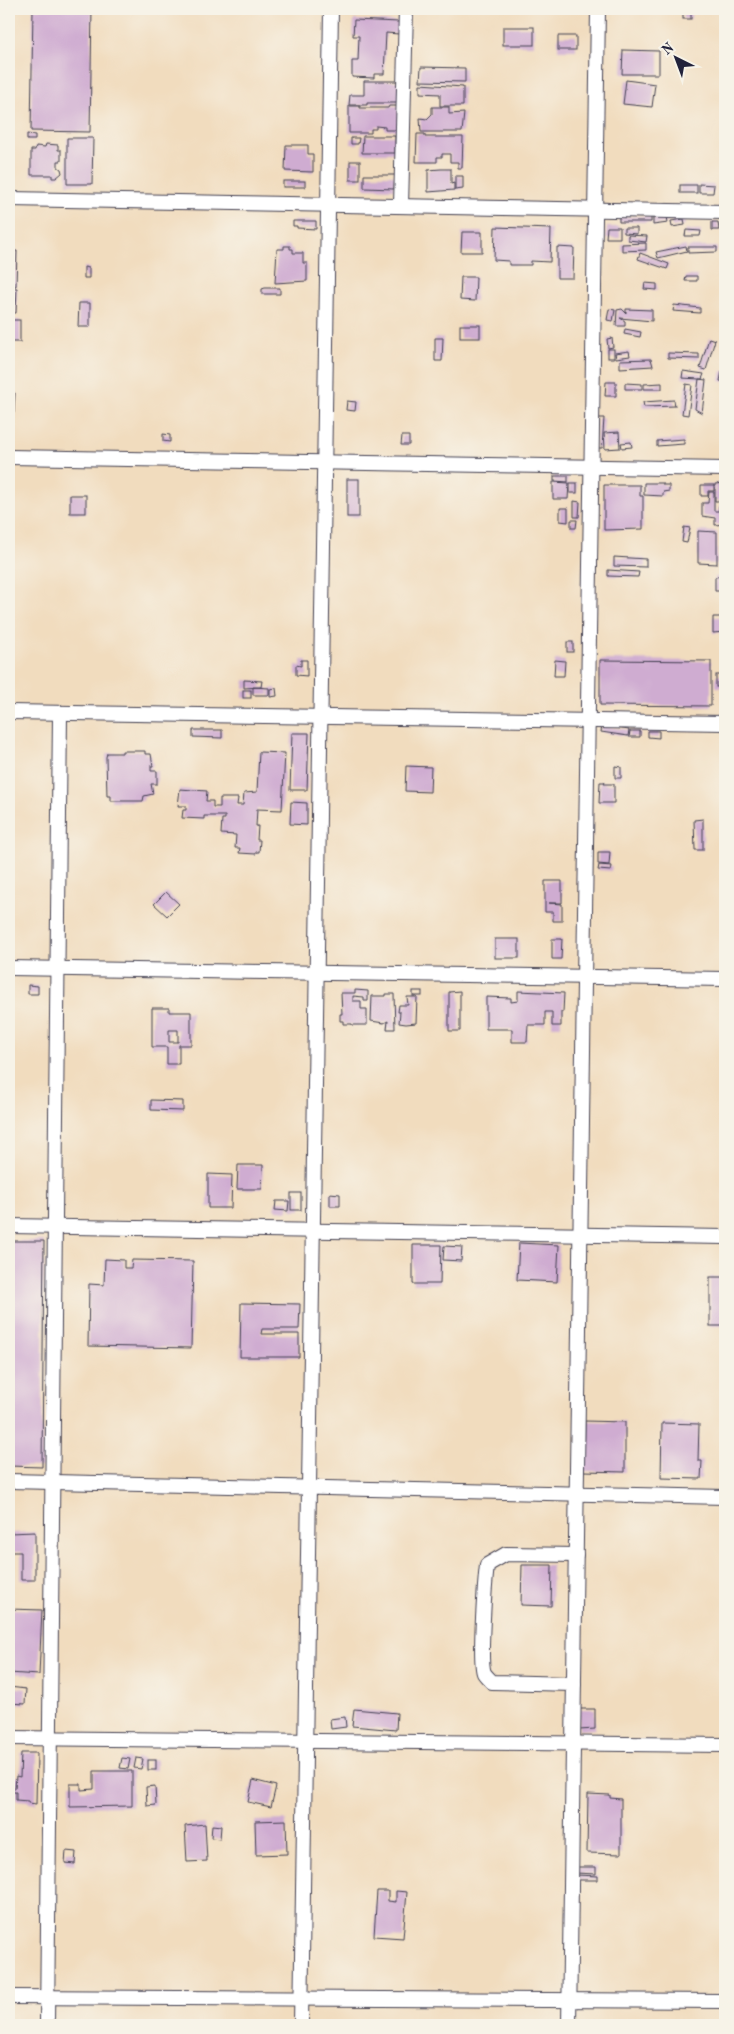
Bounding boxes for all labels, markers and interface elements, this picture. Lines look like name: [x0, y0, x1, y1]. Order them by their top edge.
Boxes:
north arrow: [652, 32, 702, 82]
text: N: [659, 40, 677, 58]

